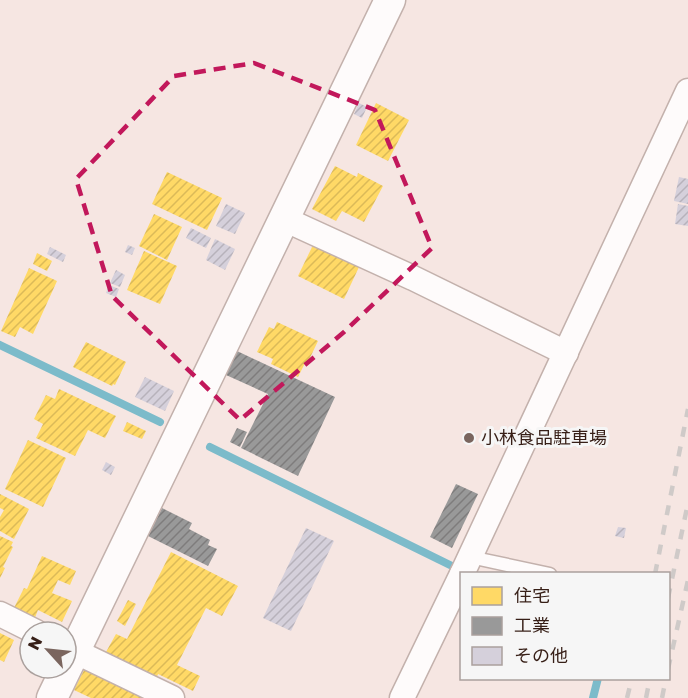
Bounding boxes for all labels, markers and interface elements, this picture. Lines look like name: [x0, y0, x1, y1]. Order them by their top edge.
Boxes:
place label: 小林食品駐車場: [481, 426, 607, 448]
marker: 小林食品駐車場: [462, 431, 476, 445]
legend: [460, 572, 670, 680]
text: 住宅: [514, 584, 550, 606]
text: 工業: [514, 614, 550, 636]
north arrow: [18, 620, 78, 680]
text: N: [23, 633, 46, 653]
text: その他: [514, 644, 568, 666]

